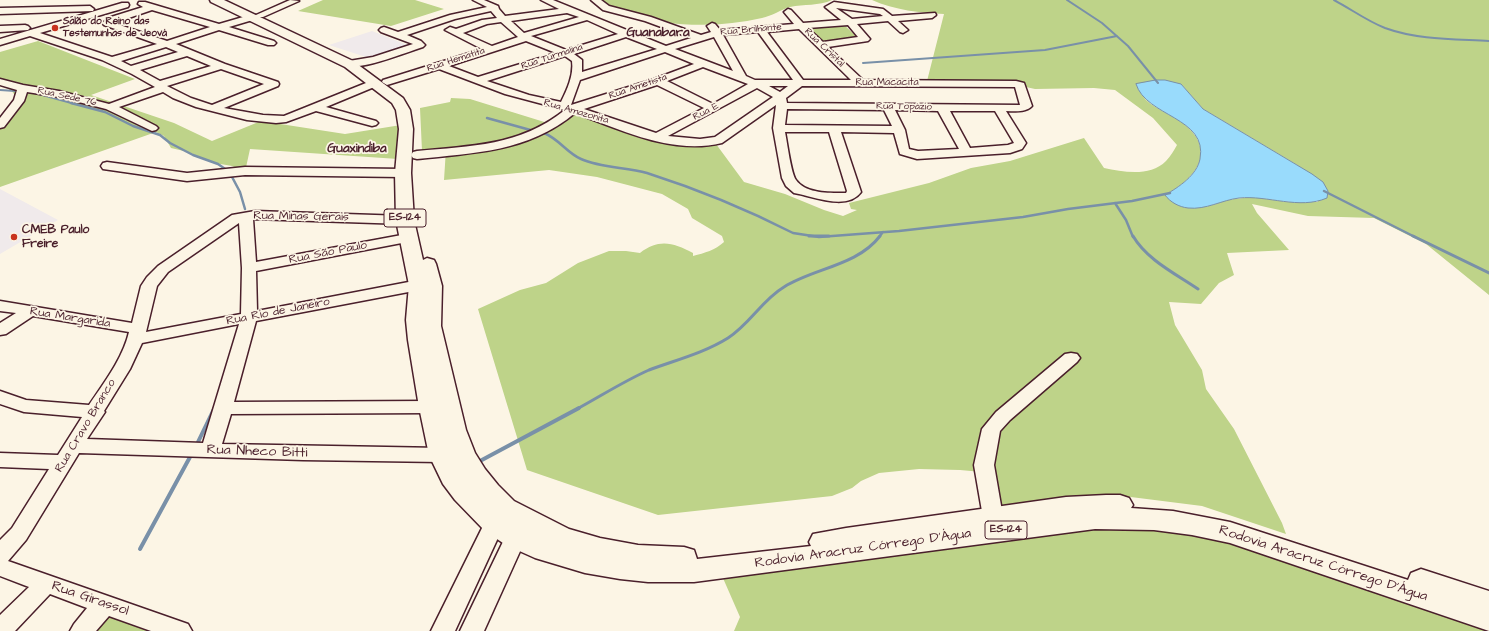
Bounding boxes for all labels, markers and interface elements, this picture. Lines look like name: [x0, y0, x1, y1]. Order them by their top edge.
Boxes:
place label: Salão do Reino das Testemunhas de Jeová: [63, 16, 167, 40]
street label: Rua Brilhante: [720, 21, 782, 39]
marker: Salão do Reino das Testemunhas de Jeová: [50, 23, 60, 33]
district label: Guanabara: [626, 25, 690, 41]
street label: Rua Cristal: [801, 26, 847, 70]
street label: Rua Turmalina: [520, 41, 584, 73]
street label: Rua Hematita: [425, 45, 487, 75]
street label: Rua Ametista: [607, 71, 669, 103]
street label: Rua Macacita: [855, 77, 919, 89]
street label: Rua Sede 76: [36, 85, 98, 109]
street label: Rua Amazonita: [542, 97, 610, 127]
street label: Rua E: [691, 100, 721, 124]
street label: Rua Topázio: [876, 101, 932, 113]
district label: Guaxindiba: [327, 141, 387, 157]
street label: Rua Minas Gerais: [253, 209, 349, 225]
road number: ES-124: [384, 209, 426, 227]
place label: CMEB Paulo Freire: [22, 223, 89, 251]
marker: CMEB Paulo Freire: [9, 232, 19, 242]
street label: Rua São Paulo: [288, 238, 368, 268]
street label: Rua Rio de Janeiro: [225, 295, 331, 329]
street label: Rua Margarida: [29, 305, 111, 331]
street label: Rua Cravo Branco: [52, 377, 120, 475]
street label: Rua Nheco Bitti: [206, 442, 308, 462]
road number: ES-124: [985, 521, 1027, 539]
street label: Rodovia Aracruz Córrego D'Água: [1217, 522, 1429, 606]
street label: Rodovia Aracruz Córrego D'Água: [754, 525, 972, 573]
street label: Rua Girassol: [49, 578, 131, 620]

